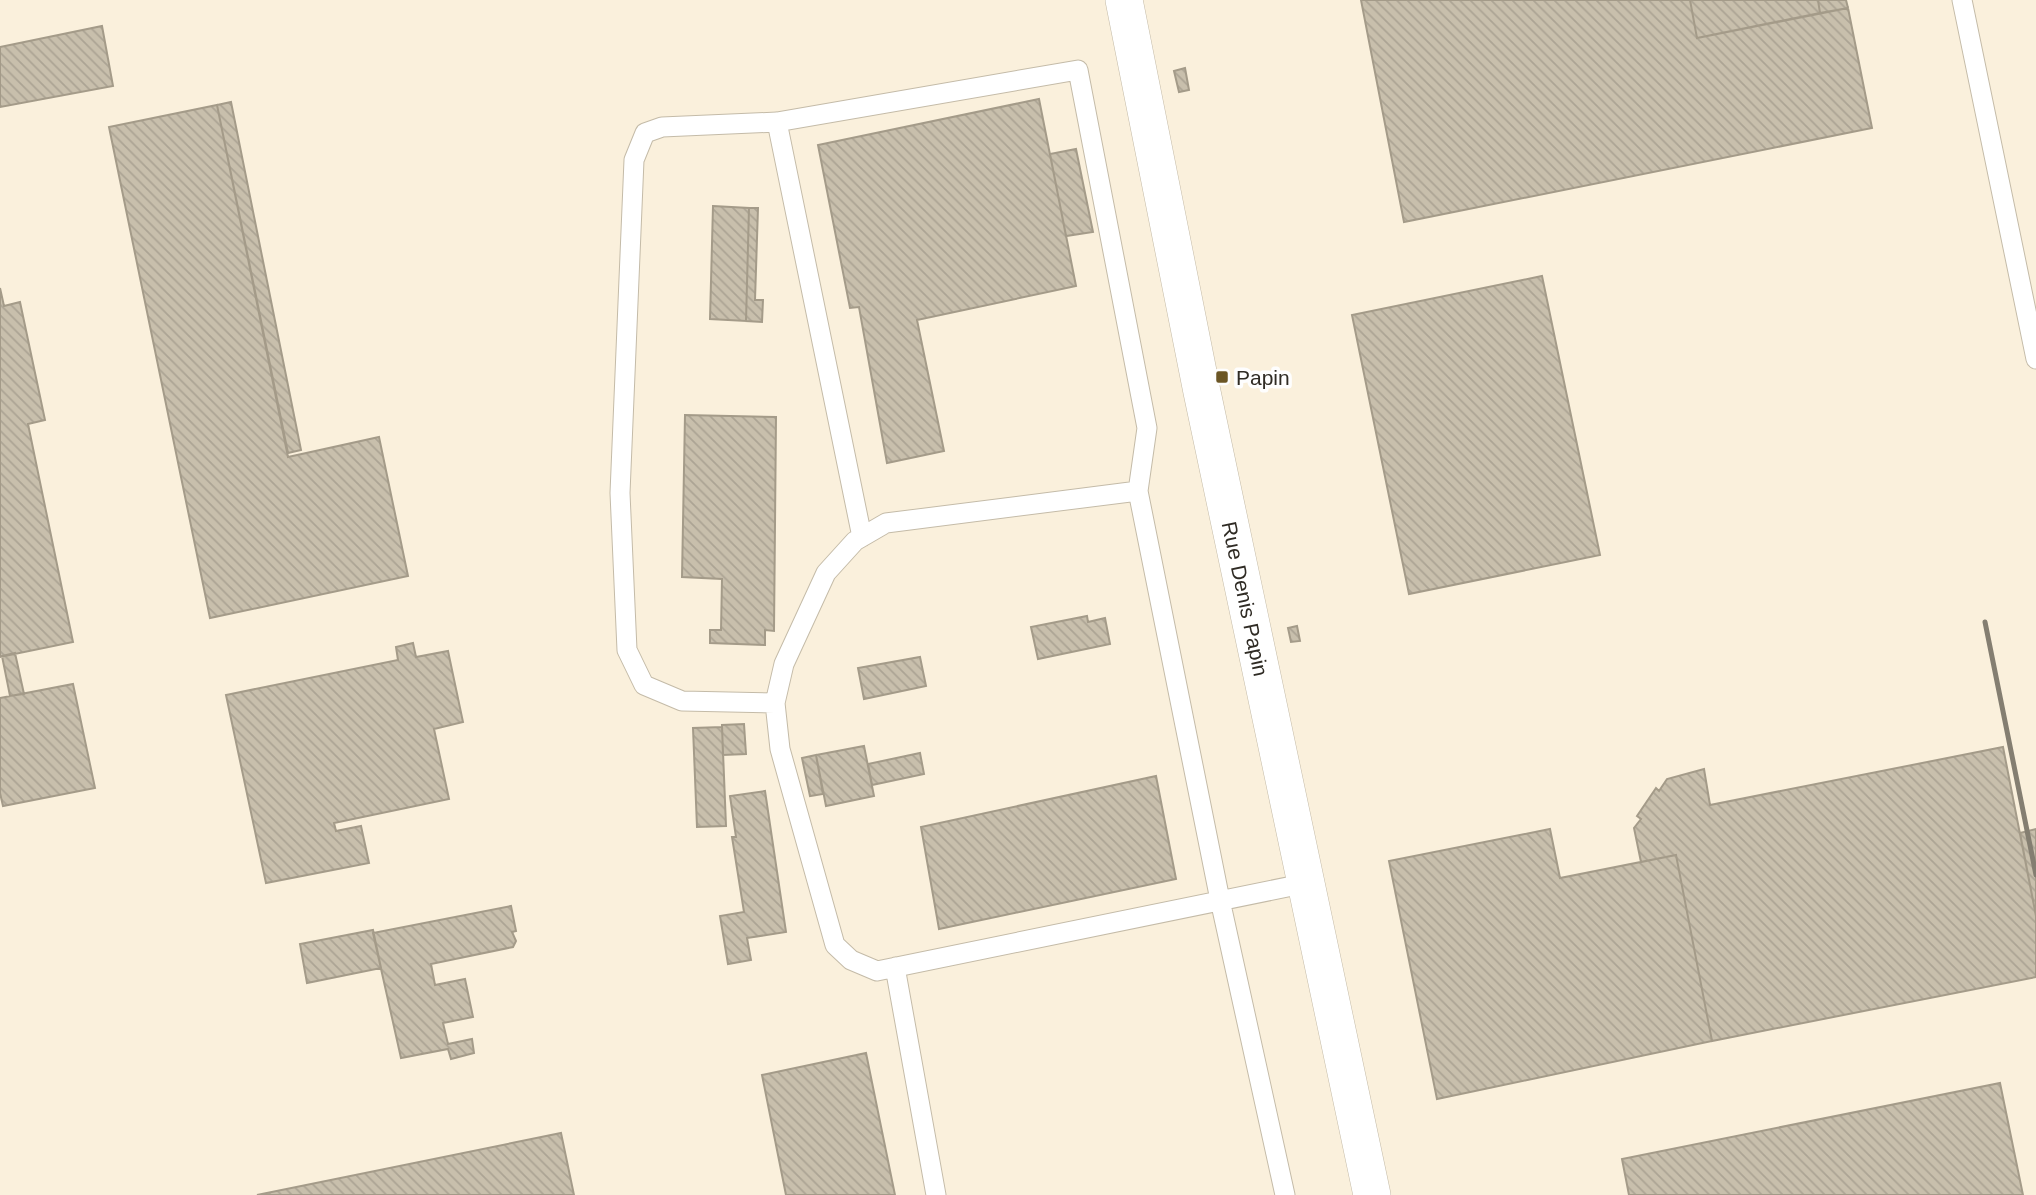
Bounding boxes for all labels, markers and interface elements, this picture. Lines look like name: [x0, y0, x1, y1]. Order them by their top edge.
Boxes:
place label: Papin: [1236, 366, 1290, 389]
marker: Papin: [1214, 369, 1230, 385]
street label: Rue Denis Papin: [1218, 519, 1273, 678]

